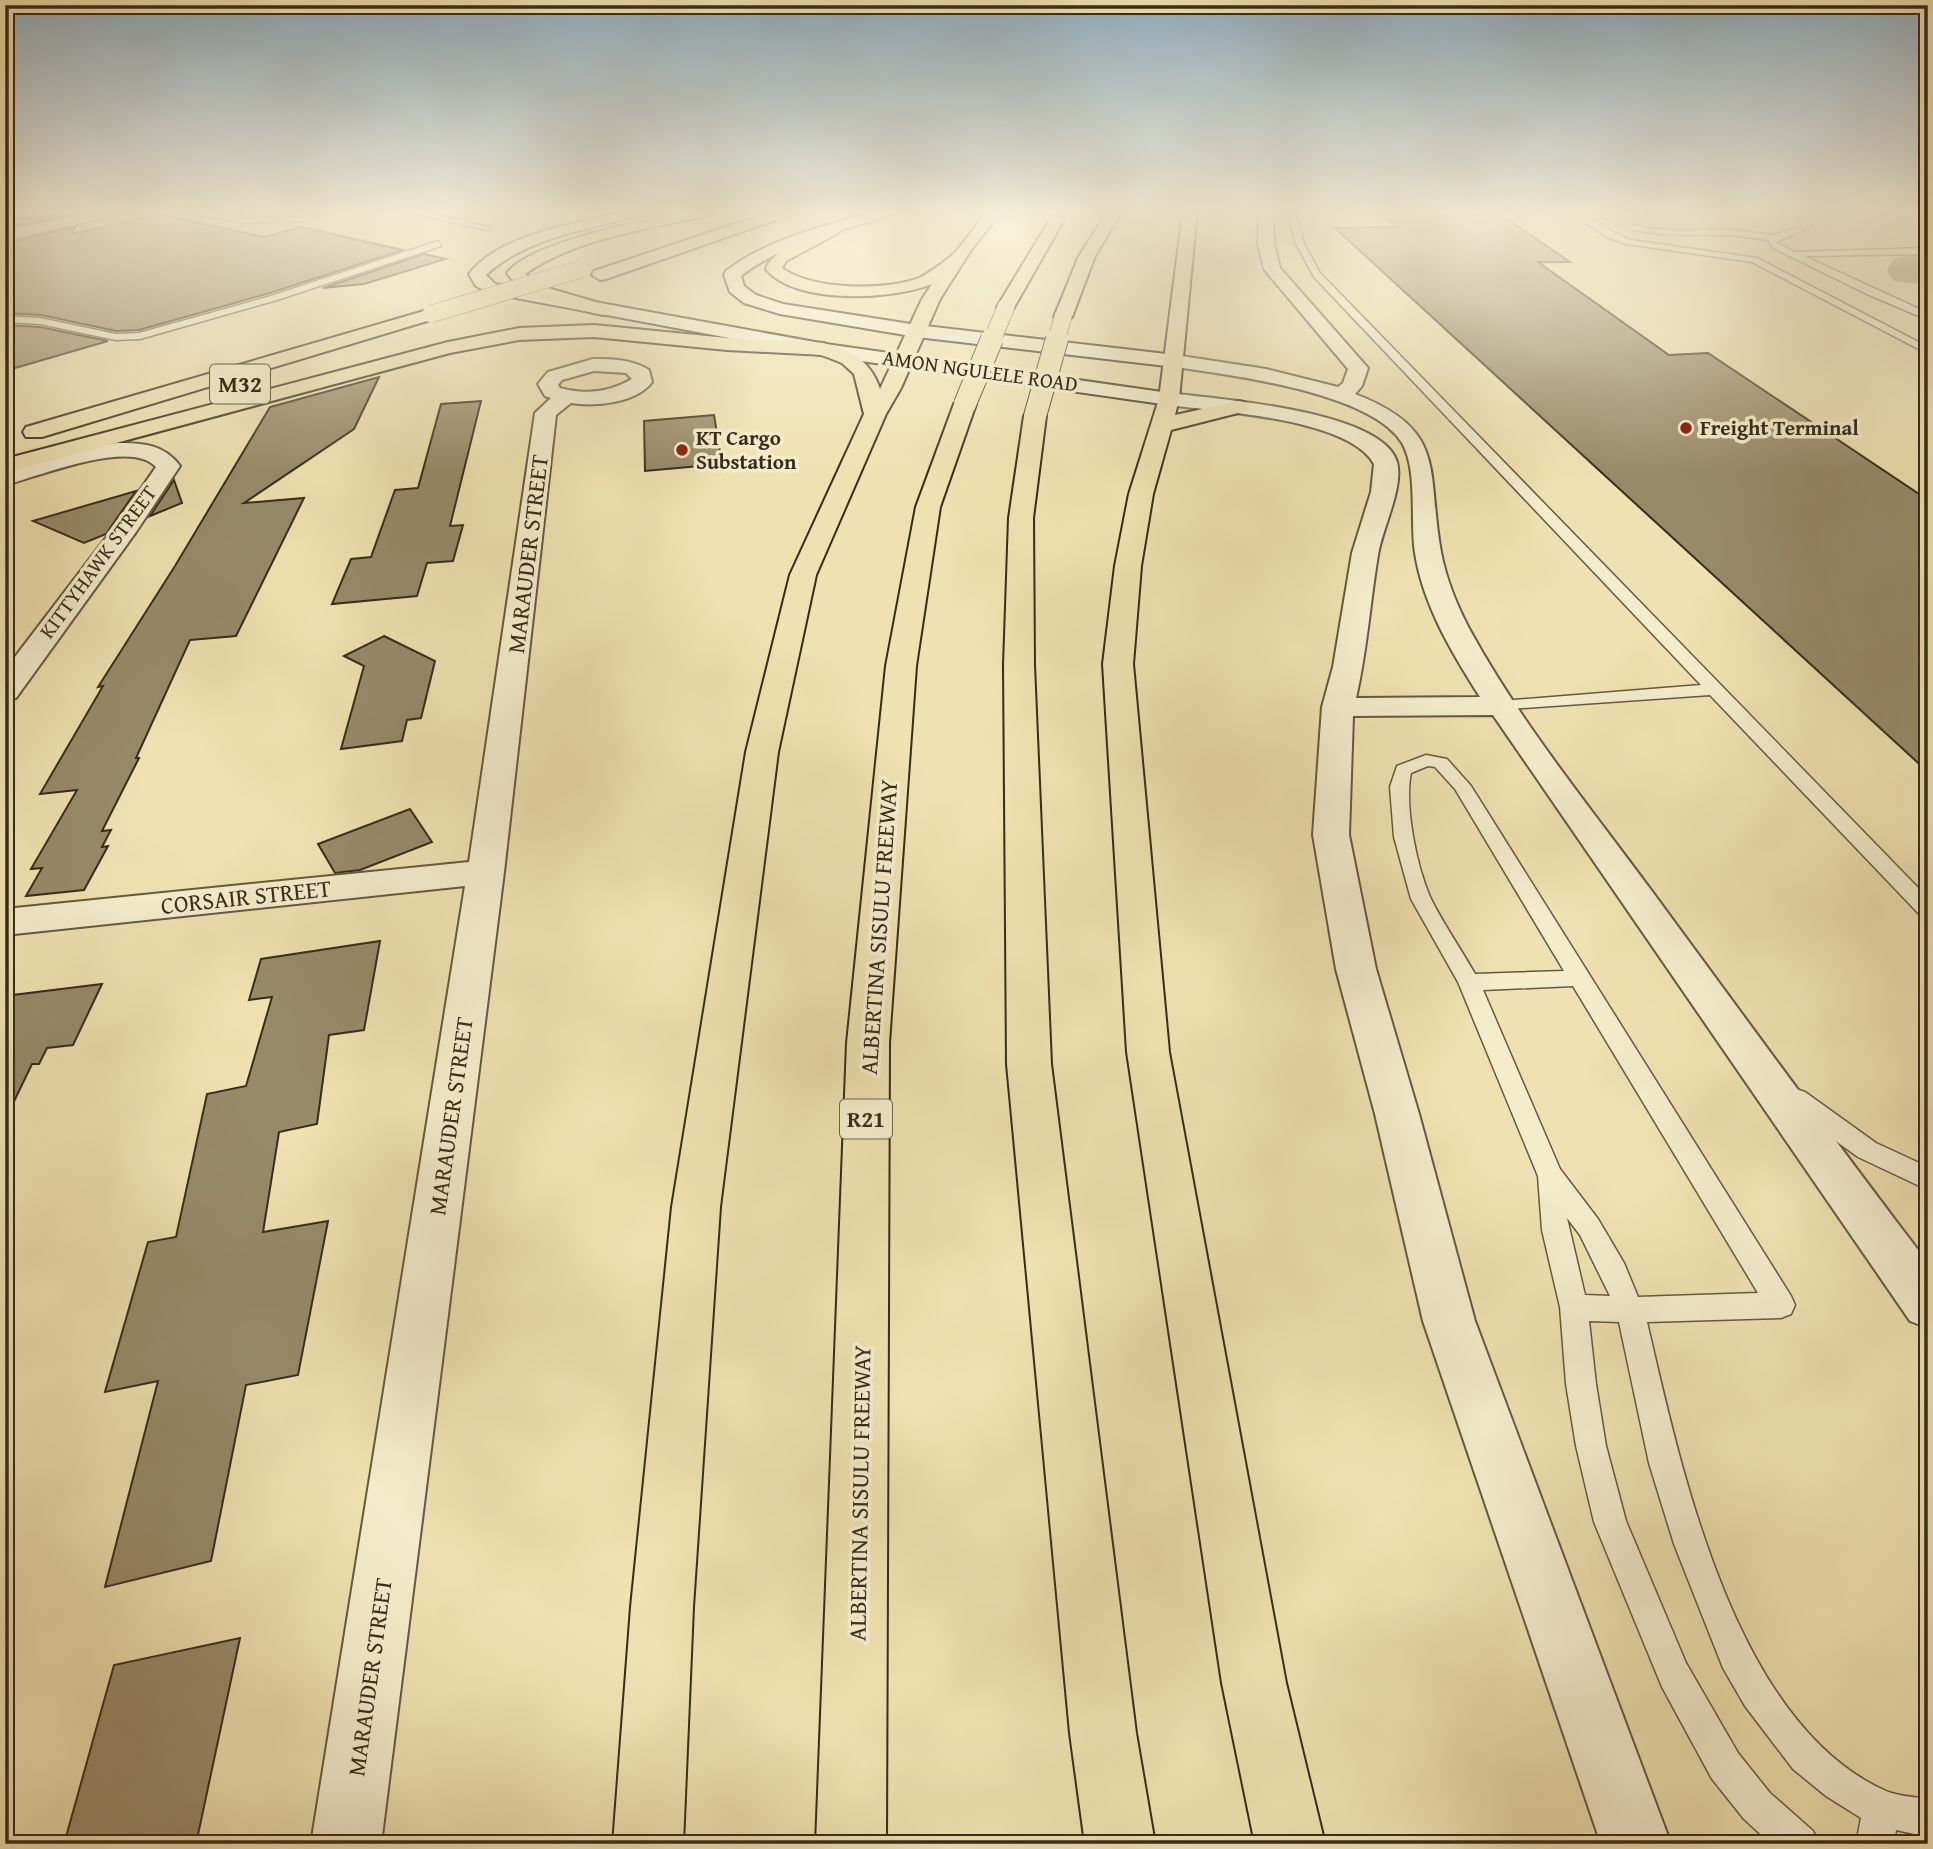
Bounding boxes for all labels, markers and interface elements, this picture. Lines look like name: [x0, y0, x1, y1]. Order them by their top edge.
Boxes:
street label: AMON NGULELE ROAD: [880, 341, 1080, 400]
road number: M32: [210, 364, 270, 404]
place label: Freight Terminal: [1700, 412, 1859, 443]
marker: Freight Terminal: [1678, 420, 1694, 436]
place label: KT Cargo Substation: [696, 422, 797, 477]
marker: KT Cargo Substation: [674, 442, 690, 458]
street label: MARAUDER STREET: [498, 453, 557, 655]
street label: KITTYHAWK STREET: [31, 479, 164, 645]
street label: ALBERTINA SISULU FREEWAY: [851, 778, 906, 1076]
street label: CORSAIR STREET: [159, 870, 333, 923]
street label: MARAUDER STREET: [419, 1014, 482, 1217]
road number: R21: [840, 1100, 892, 1138]
street label: ALBERTINA SISULU FREEWAY: [839, 1345, 880, 1641]
street label: MARAUDER STREET: [338, 1575, 401, 1778]

